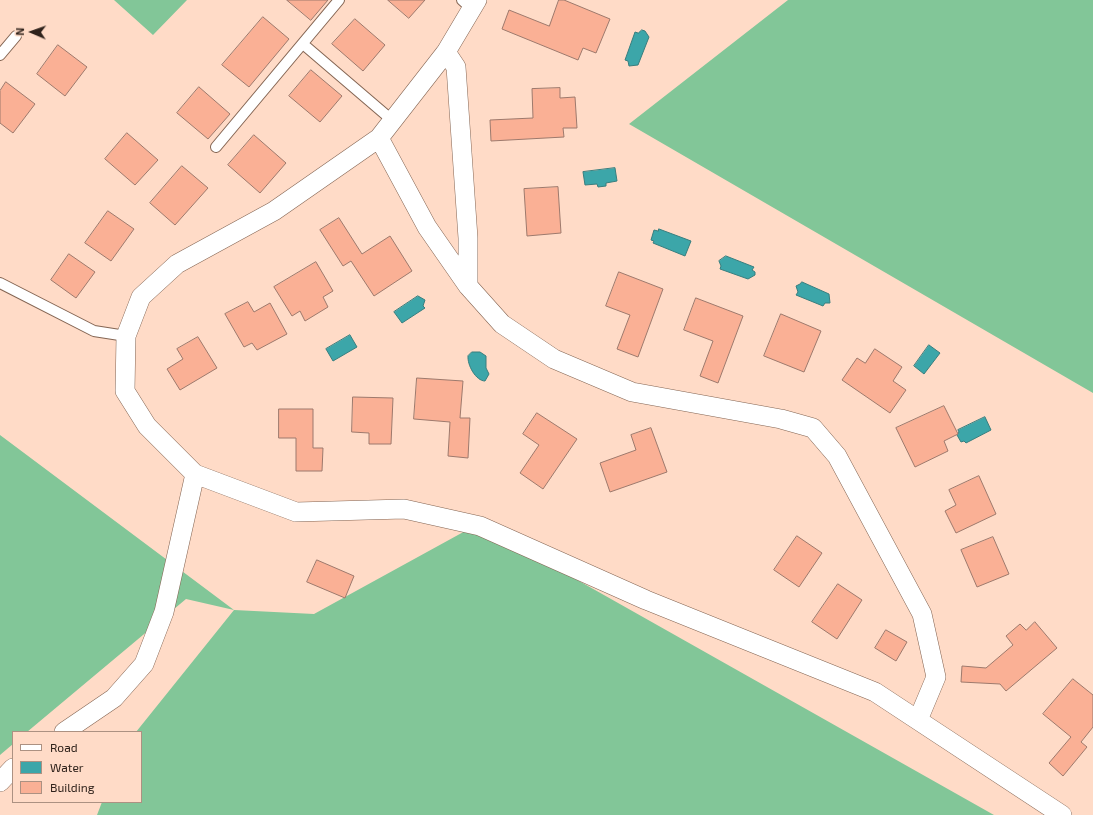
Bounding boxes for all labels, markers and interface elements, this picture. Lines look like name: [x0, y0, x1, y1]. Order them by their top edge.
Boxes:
north arrow: [12, 12, 52, 52]
text: N: [13, 27, 26, 36]
legend: [12, 731, 142, 803]
text: Road: [50, 740, 78, 754]
text: Water: [50, 760, 84, 774]
text: Building: [50, 780, 94, 794]

